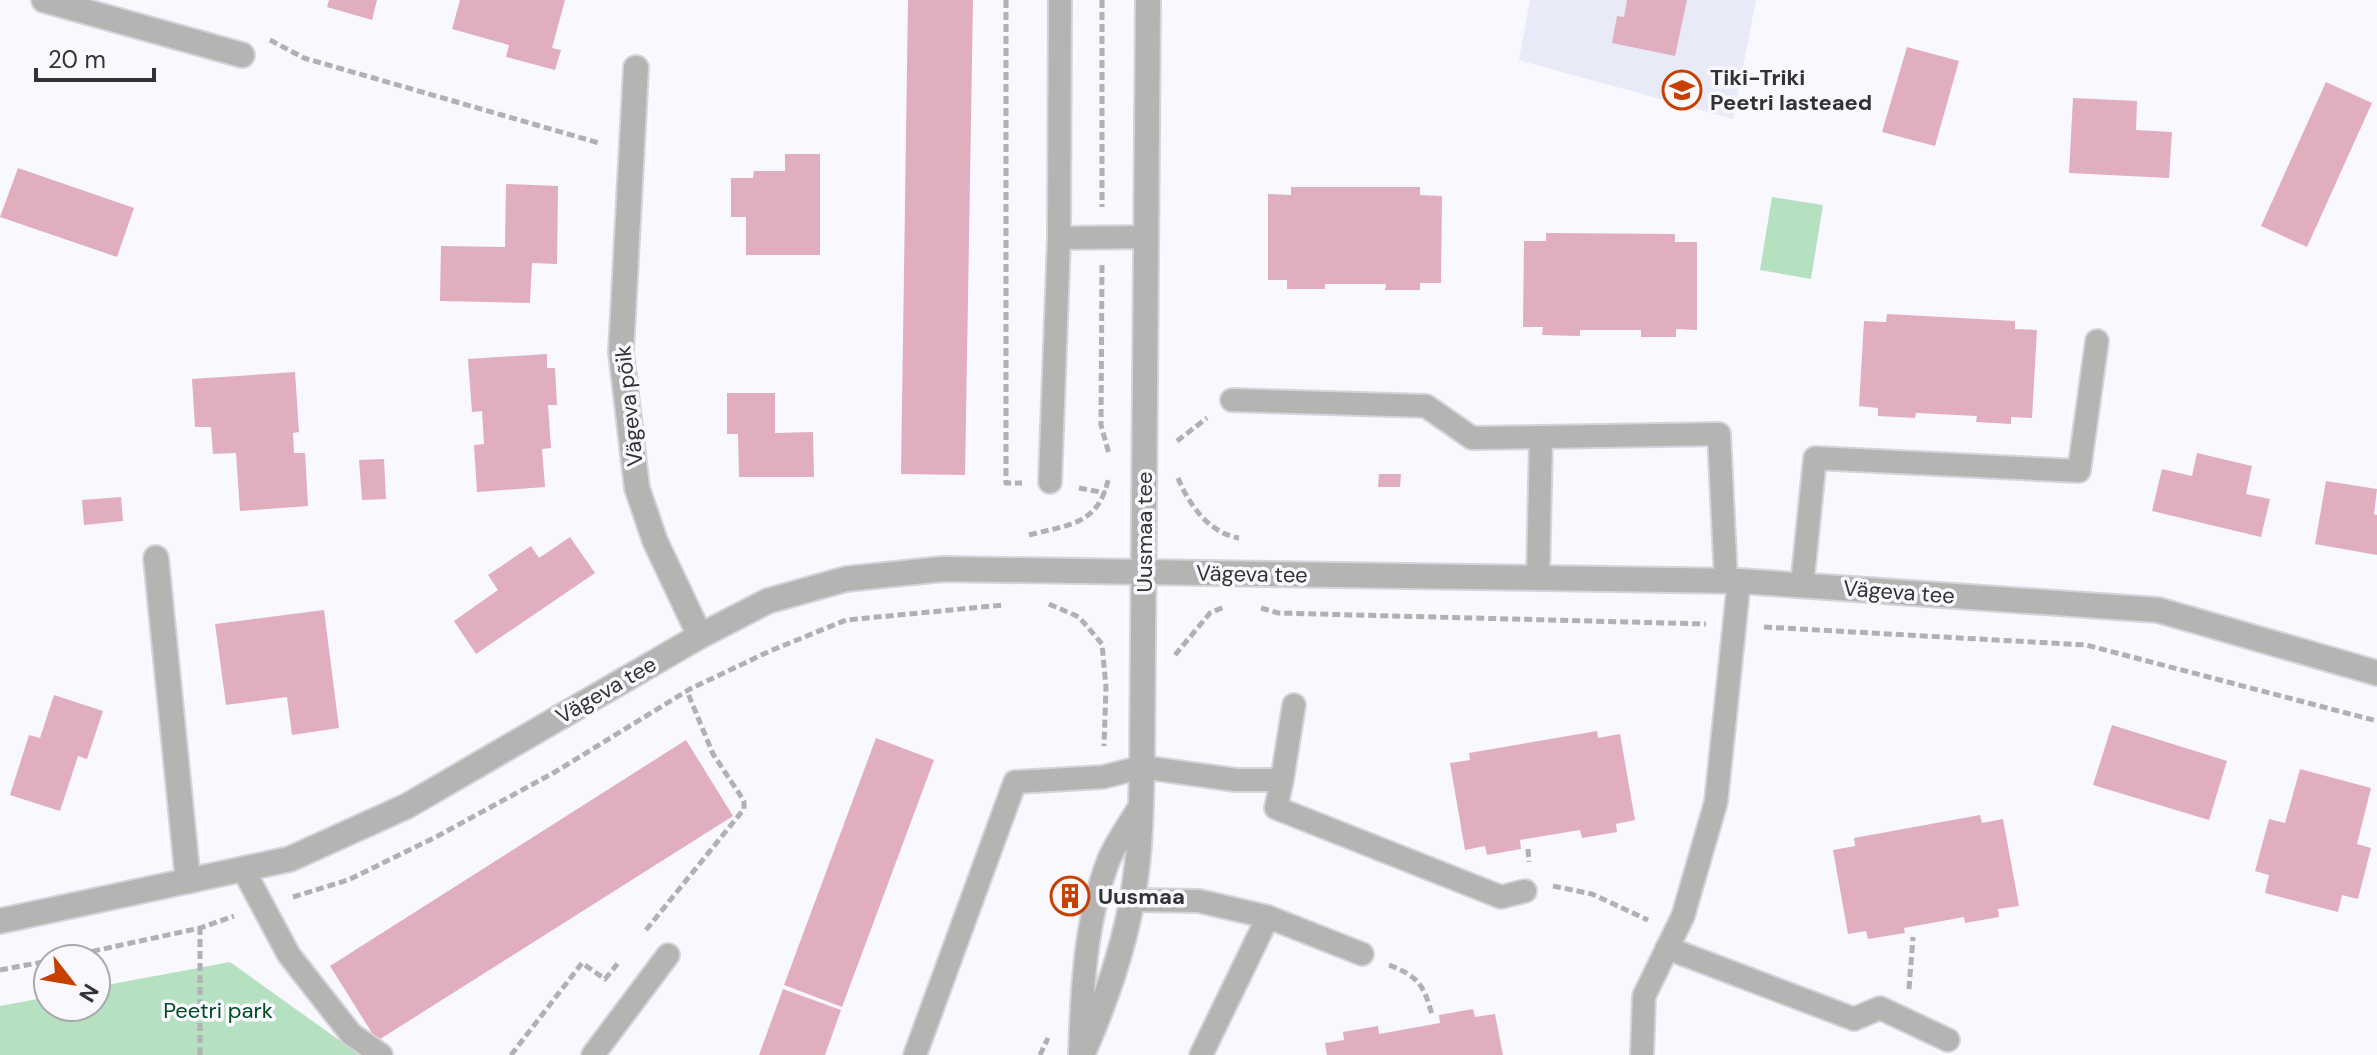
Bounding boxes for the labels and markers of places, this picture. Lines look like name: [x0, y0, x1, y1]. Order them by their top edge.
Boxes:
place label: Tiki-Triki Peetri lasteaed: [1710, 63, 1872, 117]
school or university icon: Tiki-Triki Peetri lasteaed: [1661, 69, 1703, 111]
building icon: Uusmaa: [1049, 875, 1091, 917]
place label: Uusmaa: [1098, 882, 1185, 911]

